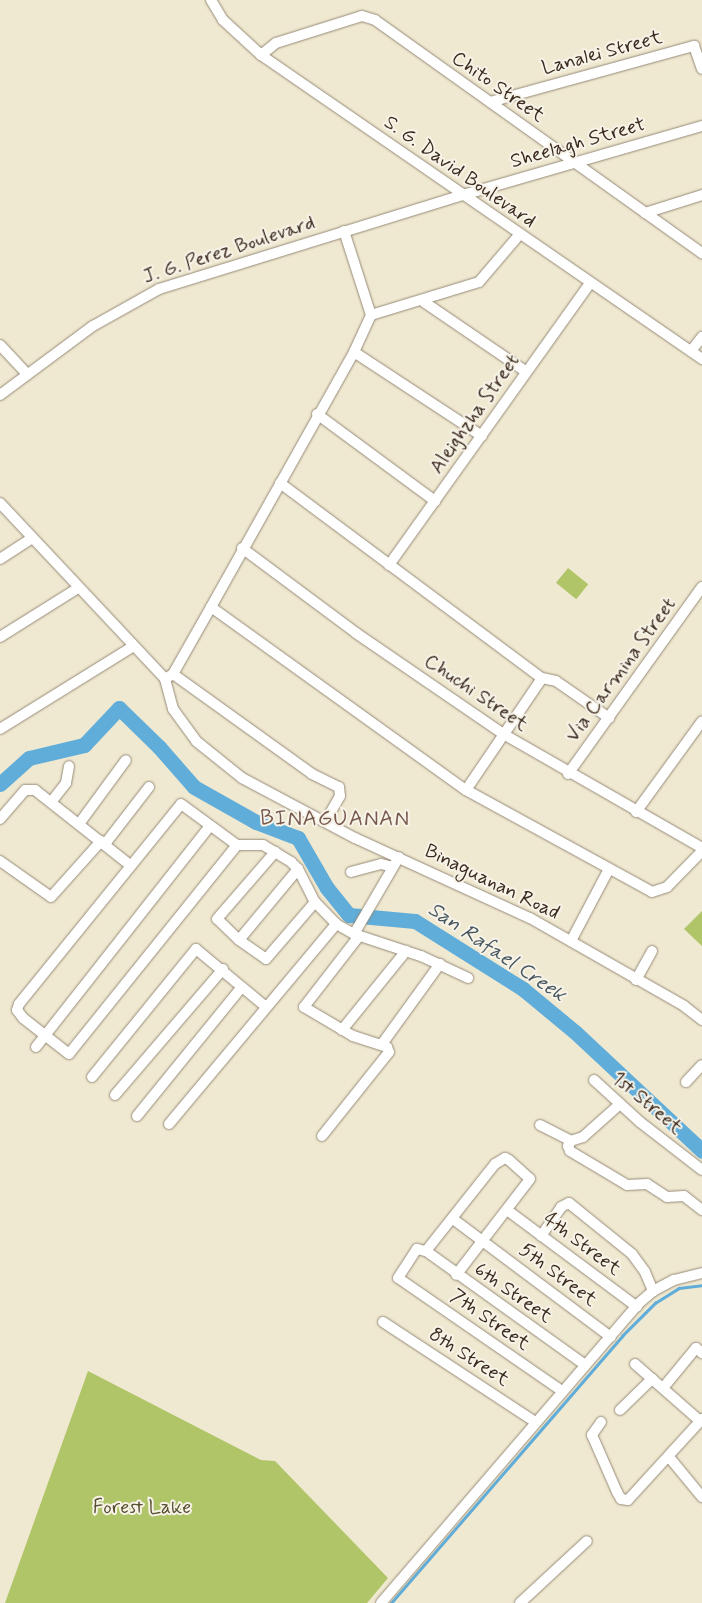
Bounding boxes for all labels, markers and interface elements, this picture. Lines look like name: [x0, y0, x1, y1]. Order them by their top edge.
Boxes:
street label: Lanalei Street: [539, 25, 665, 81]
street label: Chito Street: [447, 46, 549, 128]
street label: S. G. David Boulevard: [381, 111, 539, 233]
street label: Sheelagh Street: [508, 112, 648, 174]
street label: J. G. Perez Boulevard: [141, 211, 317, 289]
street label: Aleighzha Street: [424, 348, 526, 480]
street label: Via Carmina Street: [559, 592, 683, 748]
street label: Chuchi Street: [419, 649, 533, 737]
district label: BINAGUANAN: [259, 807, 411, 833]
street label: Binaguanan Road: [421, 839, 563, 925]
water label: San Rafael Creek: [426, 898, 568, 1006]
street label: 1st Street: [607, 1066, 687, 1140]
street label: 4th Street: [538, 1207, 626, 1281]
street label: 5th Street: [514, 1238, 602, 1312]
street label: 6th Street: [469, 1257, 557, 1329]
street label: 7th Street: [446, 1284, 534, 1356]
street label: 8th Street: [424, 1322, 514, 1392]
park label: Forest Lake: [93, 1495, 191, 1519]

